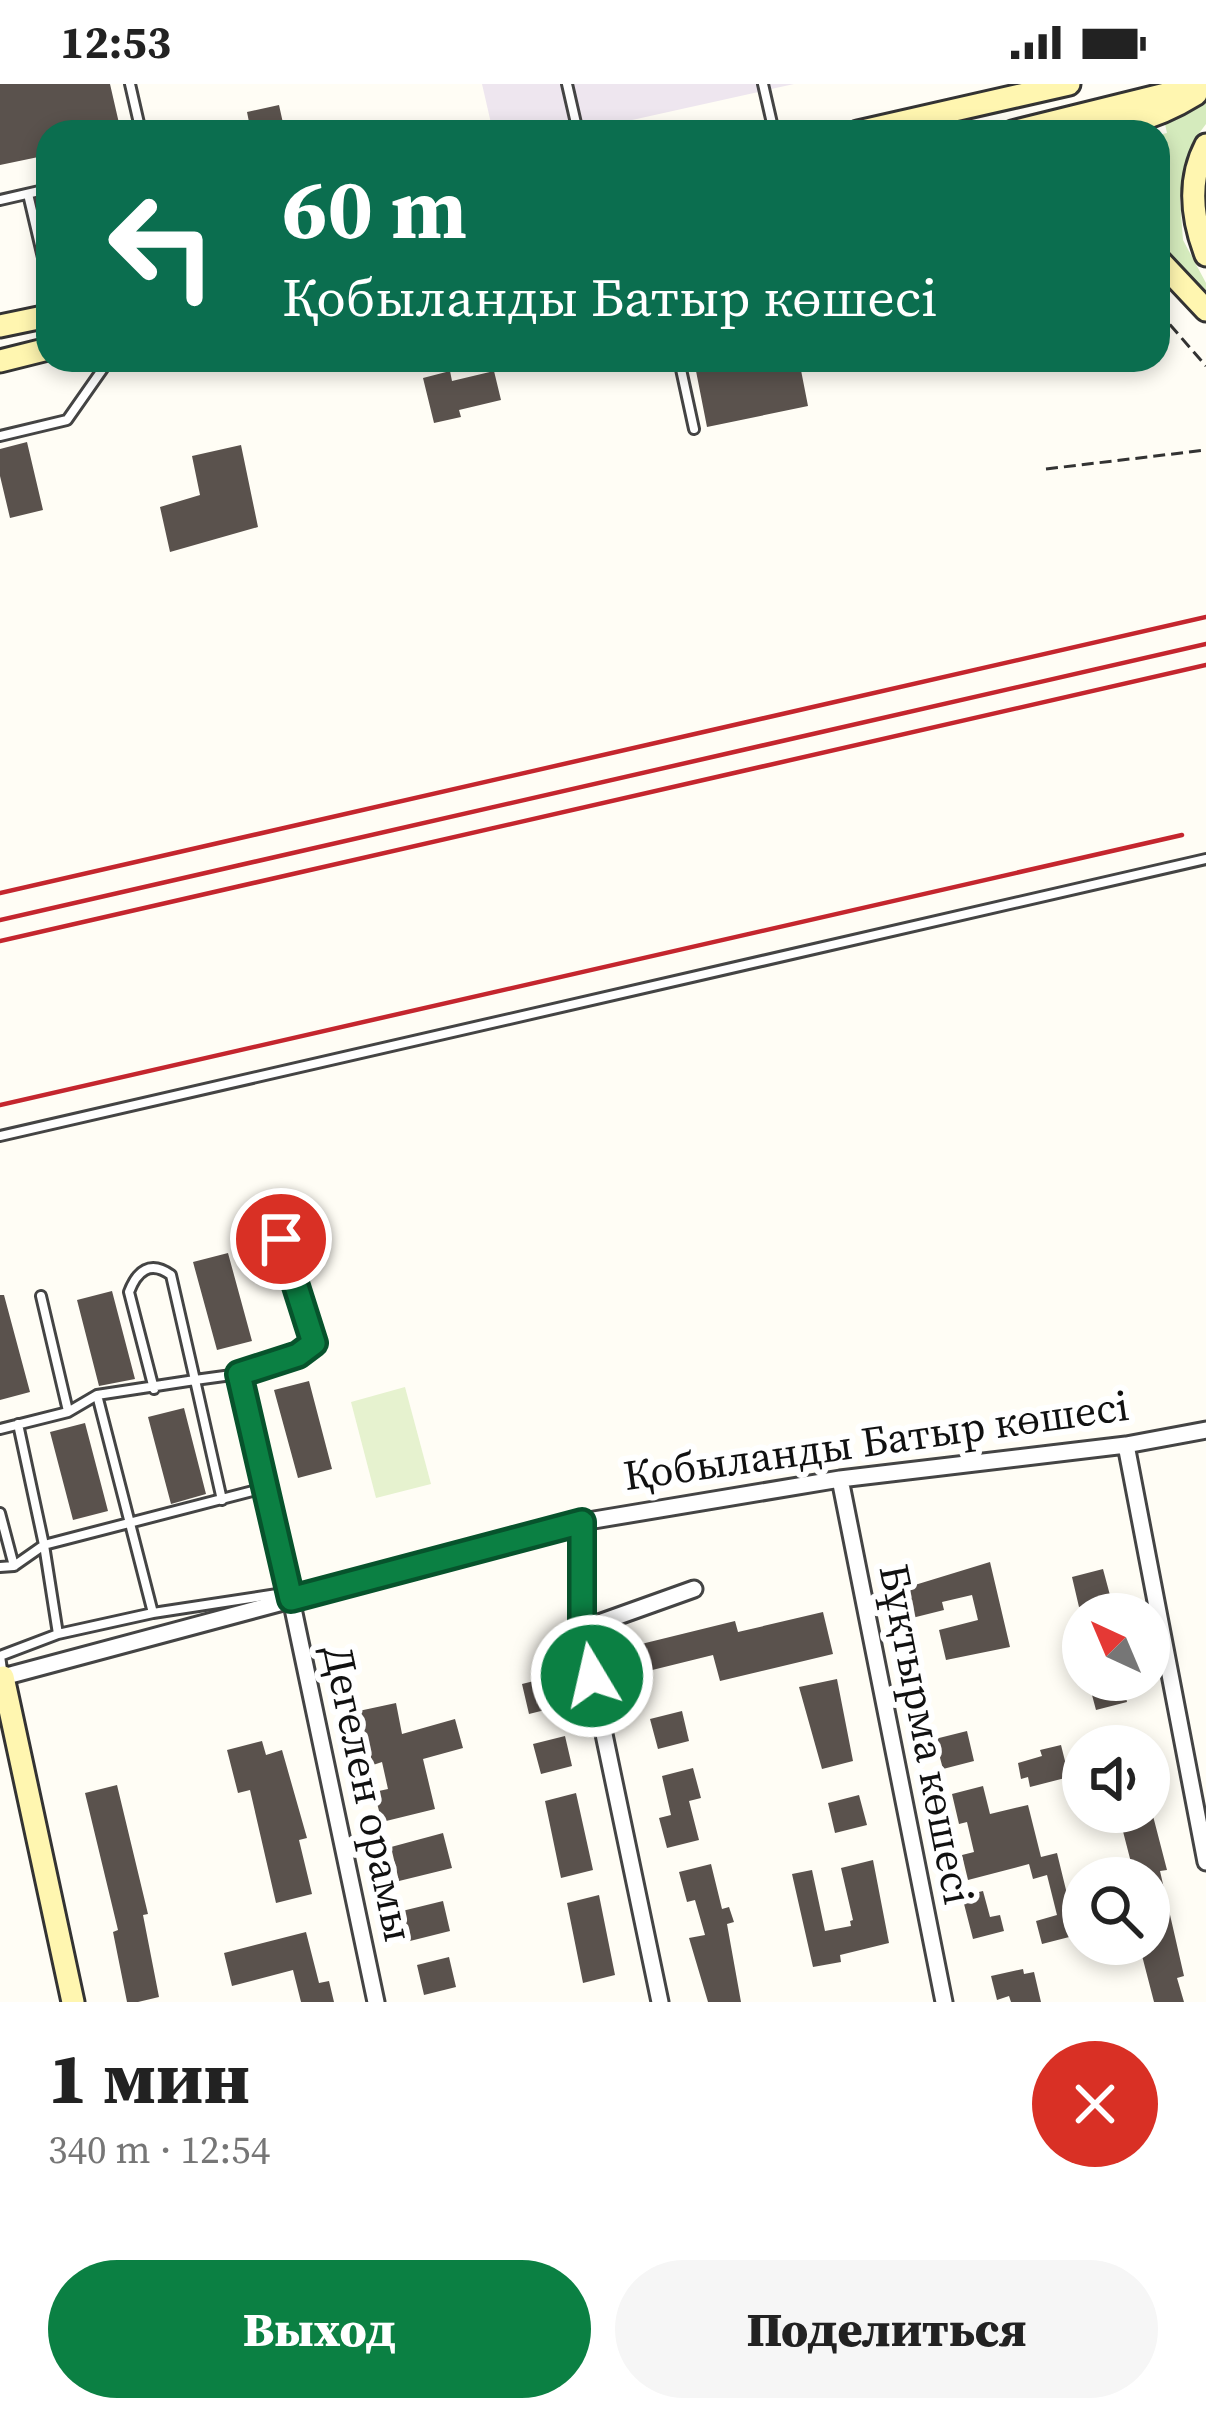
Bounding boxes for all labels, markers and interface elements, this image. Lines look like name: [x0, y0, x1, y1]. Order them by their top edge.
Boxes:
text: 12:53: [60, 11, 171, 73]
text: 60 m: [282, 151, 467, 266]
icon: left: [84, 168, 240, 324]
text: Қобыланды Батыр көшесі: [282, 260, 937, 334]
pin: [230, 1188, 332, 1290]
icon: arrive: [248, 1206, 314, 1272]
street label: Қобыланды Батыр көшесі: [620, 1376, 1132, 1504]
street label: Бұқтырма көшесі: [866, 1559, 988, 1909]
north arrow: [1062, 1593, 1170, 1701]
map controls: [1062, 1593, 1170, 1965]
position arrow: [529, 1613, 655, 1739]
street label: Дегелен орамы: [309, 1639, 429, 1947]
button: sound: [1062, 1725, 1170, 1833]
button: search: [1062, 1857, 1170, 1965]
text: 1 мин: [48, 2028, 250, 2127]
button: close: [1032, 2041, 1158, 2167]
text: 340 m · 12:54: [48, 2123, 270, 2176]
button: Выход: [48, 2260, 591, 2398]
button: Поделиться: [615, 2260, 1158, 2398]

